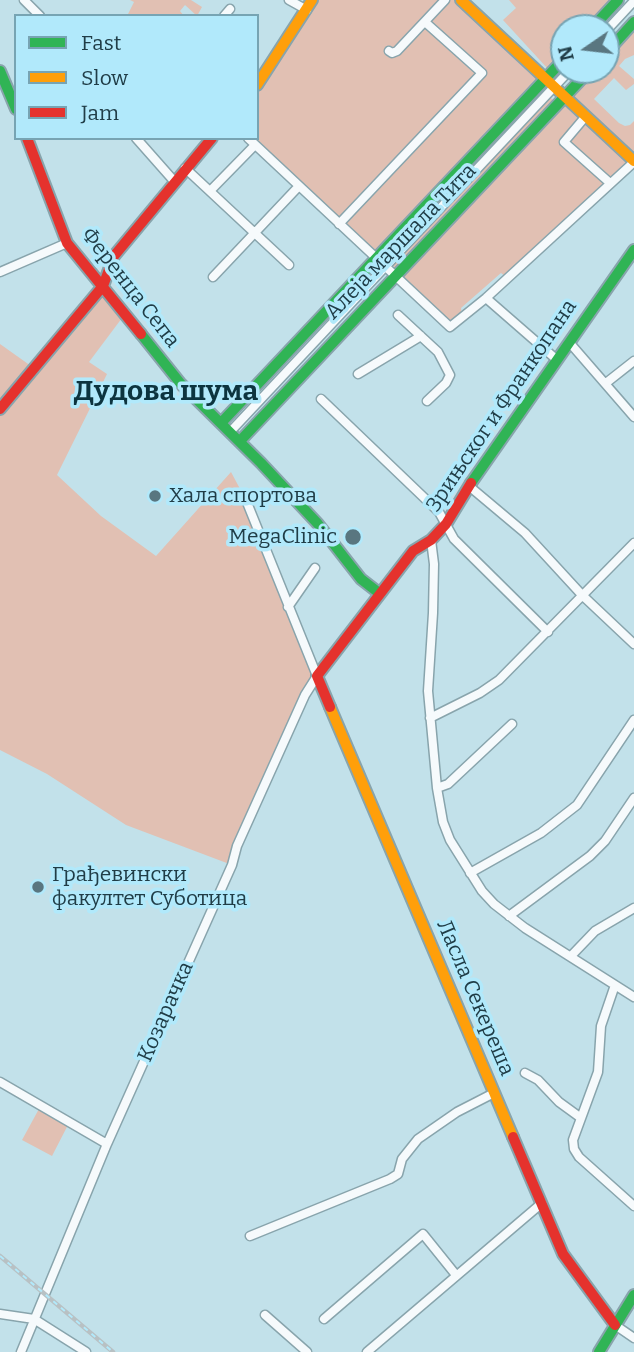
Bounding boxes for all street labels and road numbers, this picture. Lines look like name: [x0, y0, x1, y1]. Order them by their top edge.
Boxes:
street label: Алеја маршала Тита: [320, 159, 482, 325]
street label: Ференца Сепа: [75, 223, 185, 353]
street label: Зрињског и Франкопана: [421, 295, 583, 517]
street label: Ласла Секереша: [431, 916, 519, 1080]
street label: Козарачка: [133, 958, 199, 1066]

